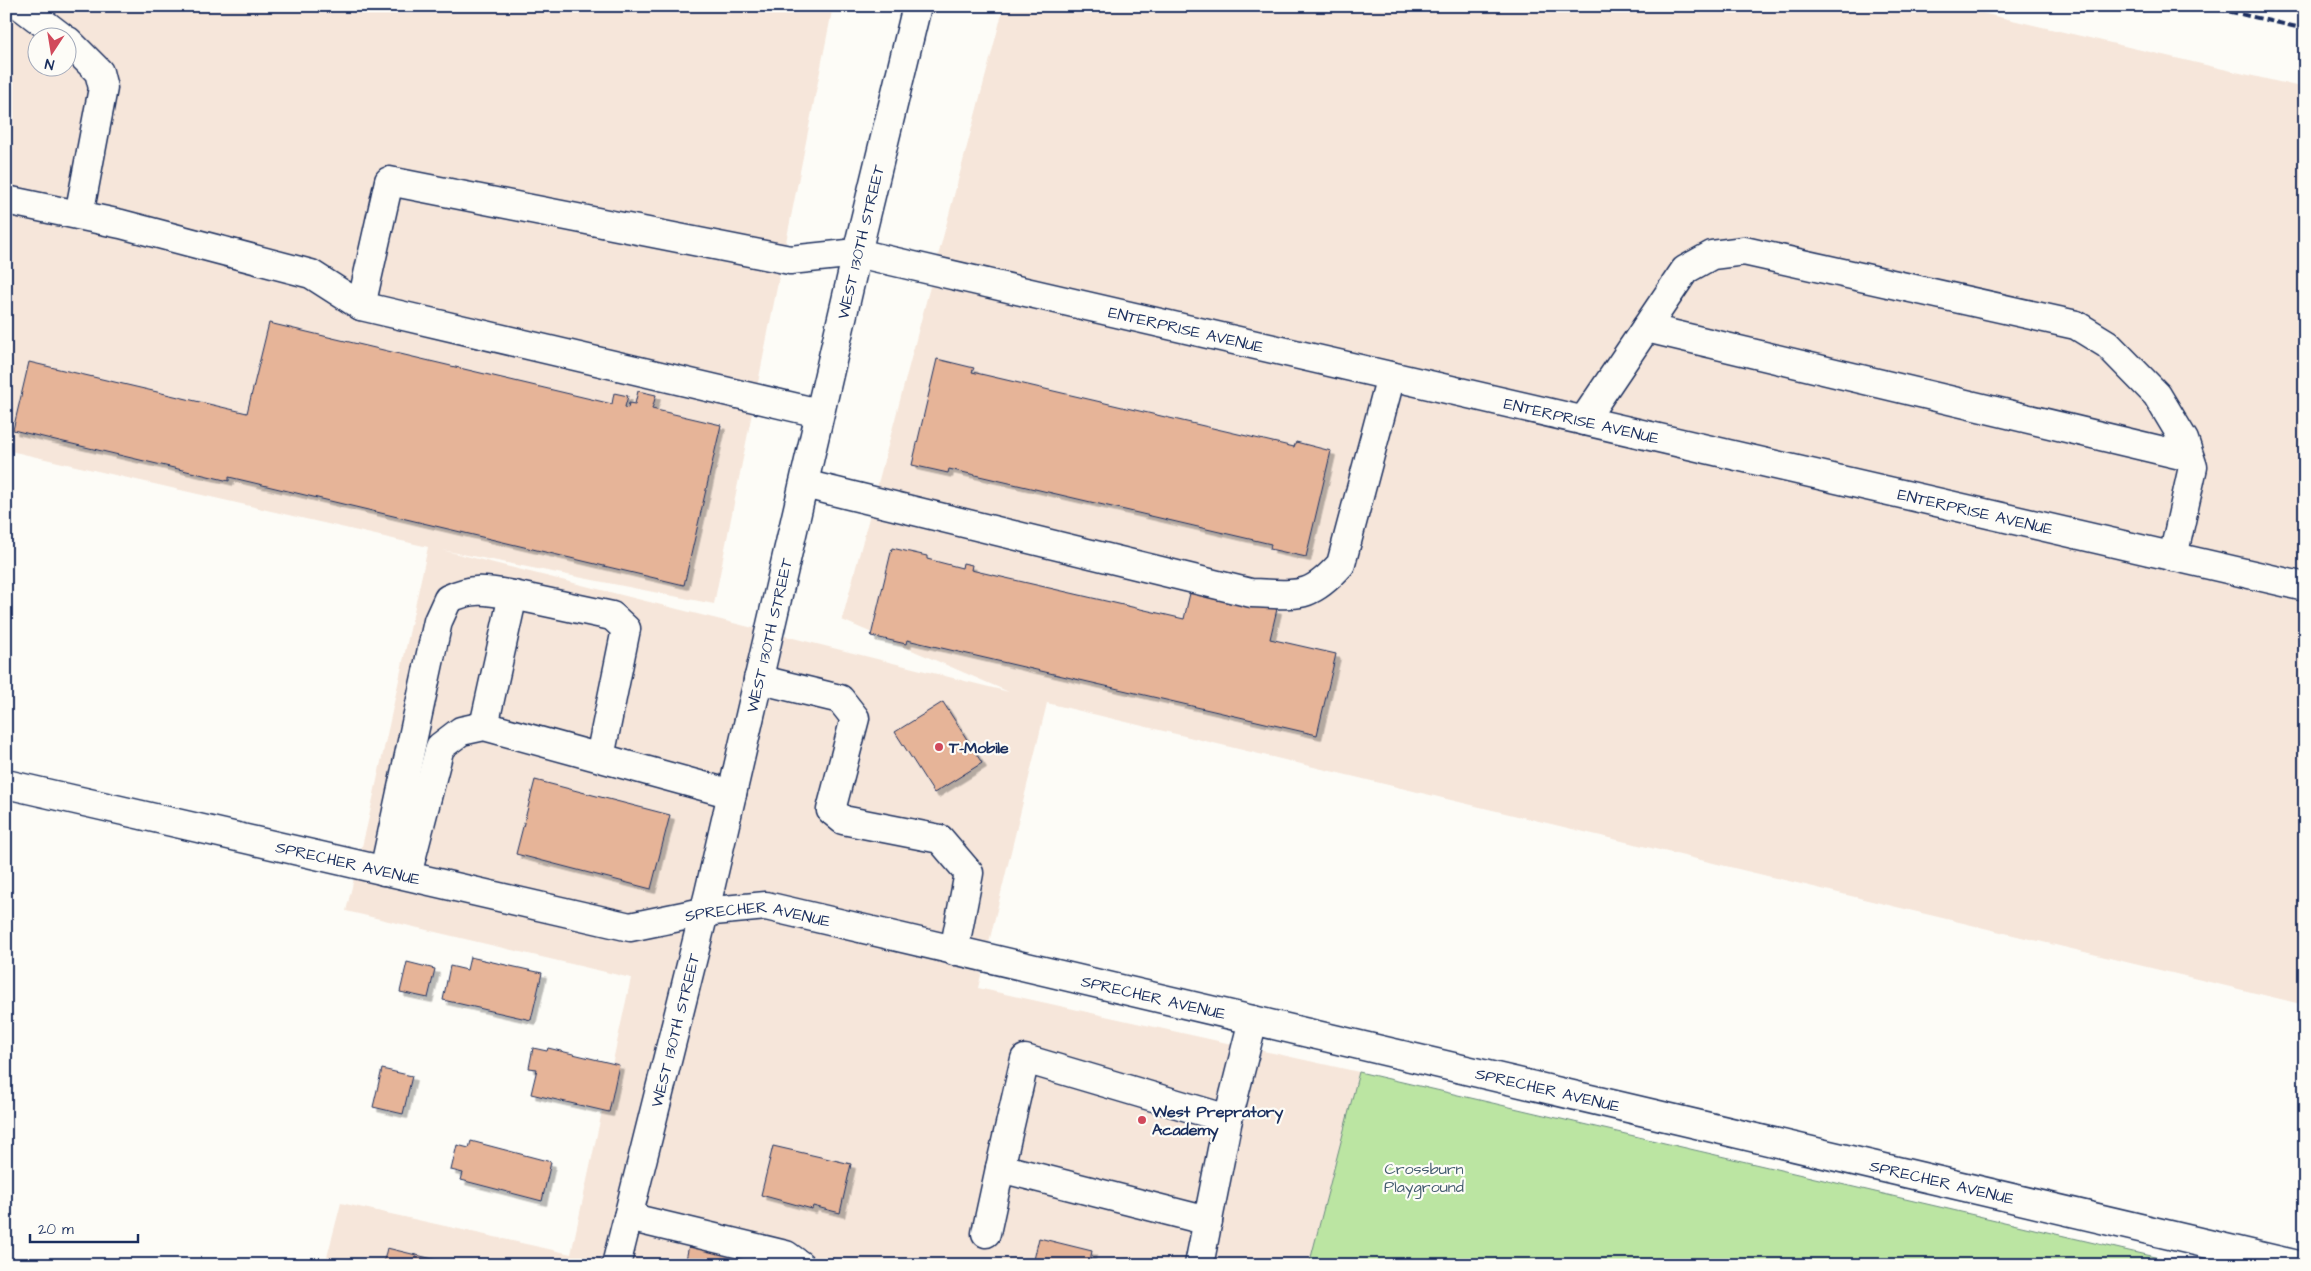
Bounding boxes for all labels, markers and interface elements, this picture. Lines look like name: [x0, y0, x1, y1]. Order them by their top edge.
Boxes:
north arrow: [28, 28, 78, 78]
text: N: [43, 53, 56, 74]
street label: WEST 130TH STREET: [832, 162, 890, 321]
street label: ENTERPRISE AVENUE: [1106, 301, 1266, 359]
street label: ENTERPRISE AVENUE: [1502, 393, 1662, 450]
street label: ENTERPRISE AVENUE: [1895, 483, 2056, 541]
street label: WEST 130TH STREET: [741, 556, 798, 715]
place label: T-Mobile: [948, 737, 1009, 759]
marker: T-Mobile: [933, 741, 945, 753]
street label: SPRECHER AVENUE: [273, 836, 423, 891]
street label: SPRECHER AVENUE: [683, 896, 833, 933]
street label: WEST 130TH STREET: [646, 951, 706, 1110]
street label: SPRECHER AVENUE: [1079, 970, 1228, 1025]
street label: SPRECHER AVENUE: [1473, 1063, 1623, 1118]
place label: West Prepratory Academy: [1151, 1101, 1283, 1142]
marker: West Prepratory Academy: [1136, 1114, 1148, 1126]
street label: SPRECHER AVENUE: [1867, 1155, 2017, 1210]
park label: Crossburn Playground: [1384, 1158, 1464, 1199]
scale bar: [30, 1211, 138, 1243]
text: 20 m: [38, 1219, 74, 1240]

